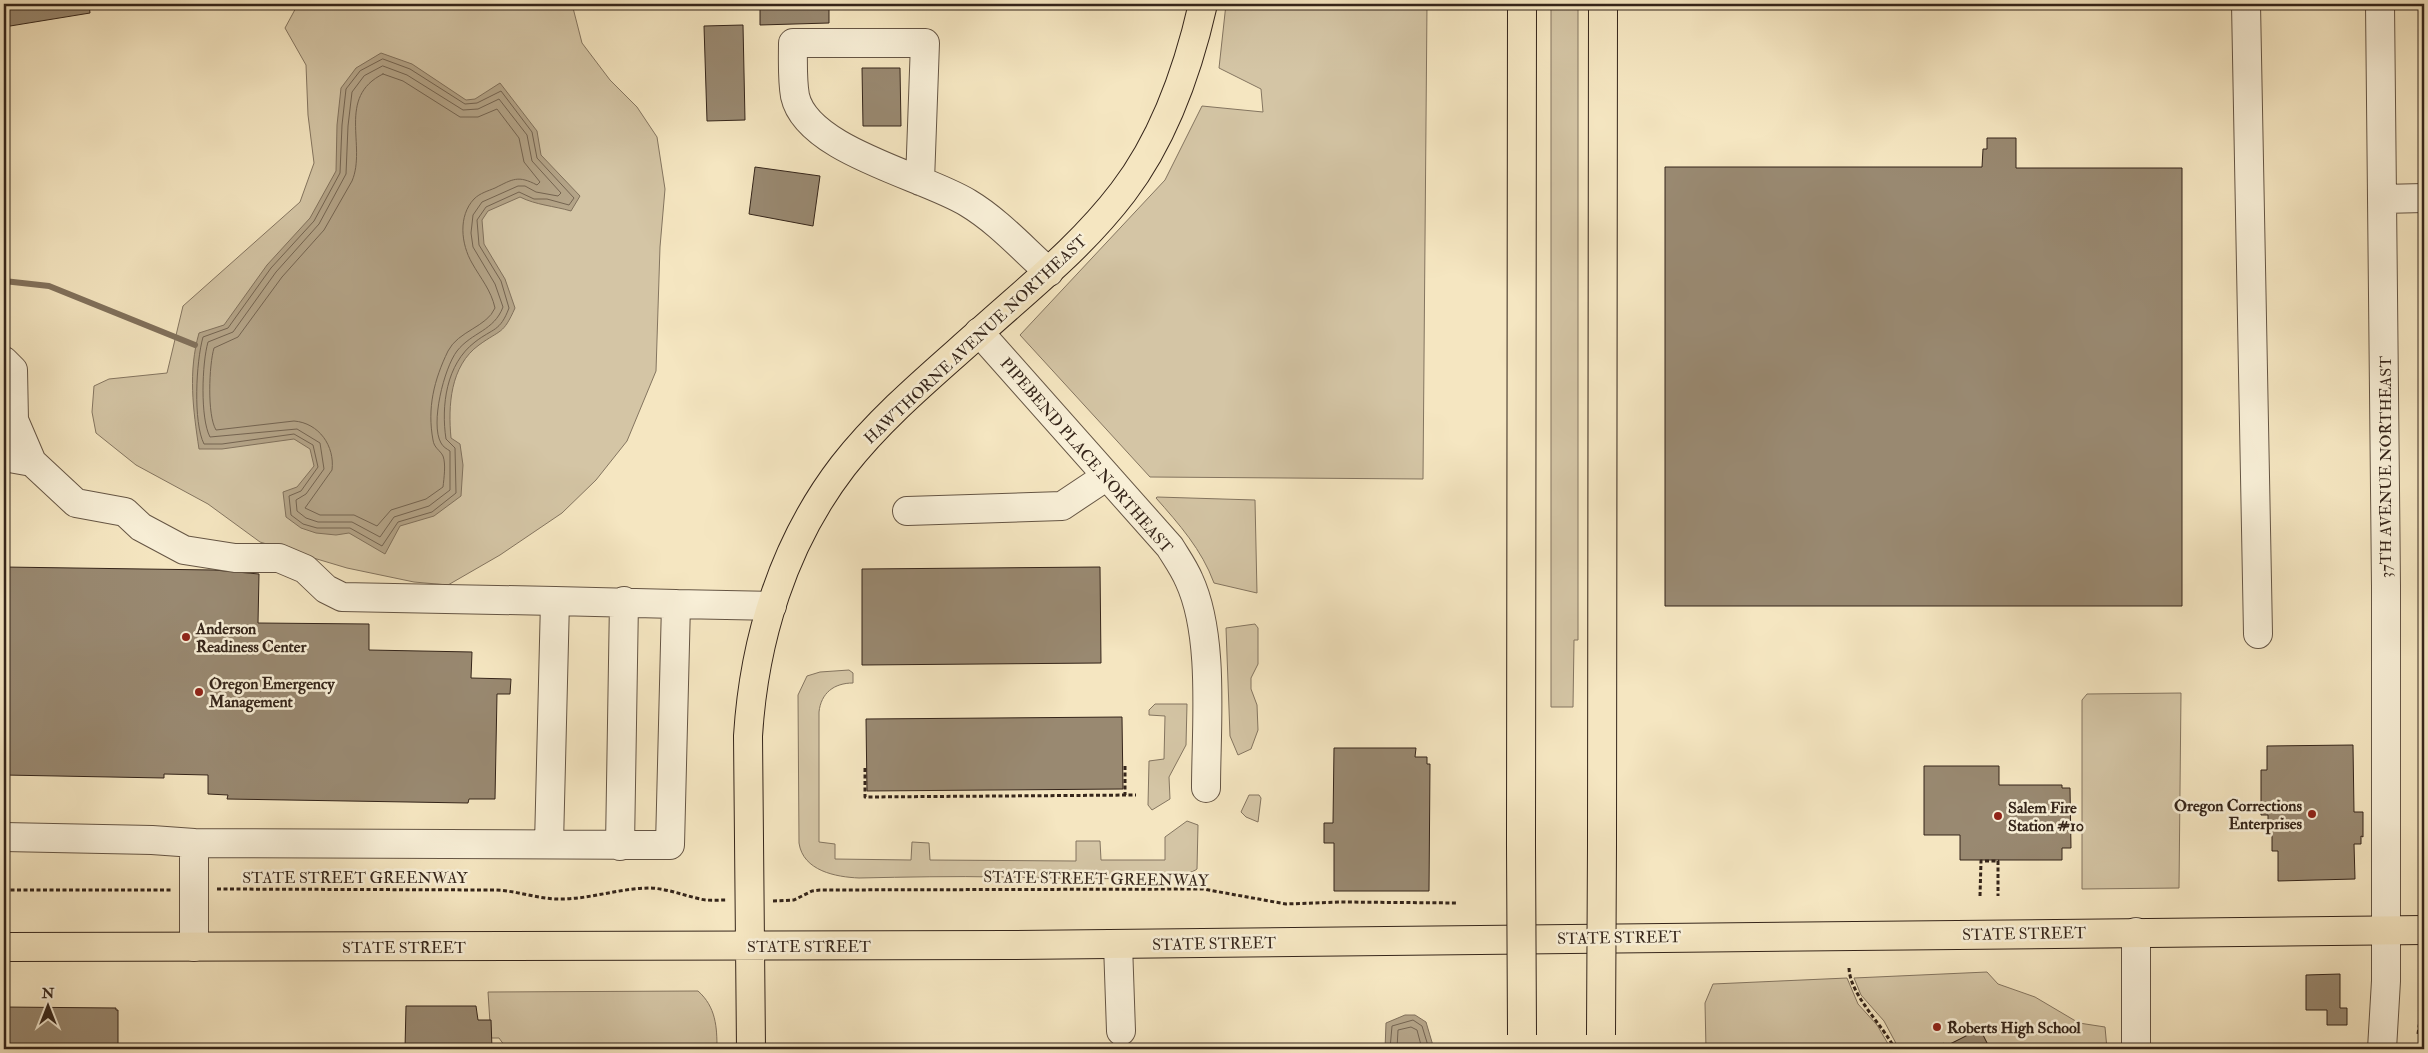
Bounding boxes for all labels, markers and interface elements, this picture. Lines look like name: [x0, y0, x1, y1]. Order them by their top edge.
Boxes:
street label: HAWTHORNE AVENUE NORTHEAST: [860, 231, 1091, 448]
street label: PIPEBEND PLACE NORTHEAST: [996, 354, 1177, 558]
street label: 37TH AVENUE NORTHEAST: [2376, 356, 2396, 578]
place label: Anderson Readiness Center: [195, 619, 307, 657]
marker: Anderson Readiness Center: [180, 631, 192, 643]
place label: Oregon Emergency Management: [208, 674, 336, 713]
marker: Oregon Emergency Management: [193, 686, 205, 698]
place label: Oregon Corrections Enterprises: [2174, 796, 2303, 835]
place label: Salem Fire Station #10: [2008, 798, 2084, 836]
marker: Oregon Corrections Enterprises: [2306, 808, 2318, 820]
marker: Salem Fire Station #10: [1992, 810, 2004, 822]
street label: STATE STREET GREENWAY: [983, 867, 1210, 891]
street label: STATE STREET GREENWAY: [242, 868, 469, 888]
street label: STATE STREET: [1962, 923, 2086, 945]
street label: STATE STREET: [1557, 927, 1681, 949]
street label: STATE STREET: [1152, 933, 1276, 955]
street label: STATE STREET: [747, 937, 871, 957]
street label: STATE STREET: [342, 938, 466, 958]
north arrow: [22, 980, 72, 1030]
text: N: [41, 985, 55, 1002]
place label: Roberts High School: [1947, 1018, 2082, 1039]
marker: Roberts High School: [1931, 1021, 1943, 1033]

